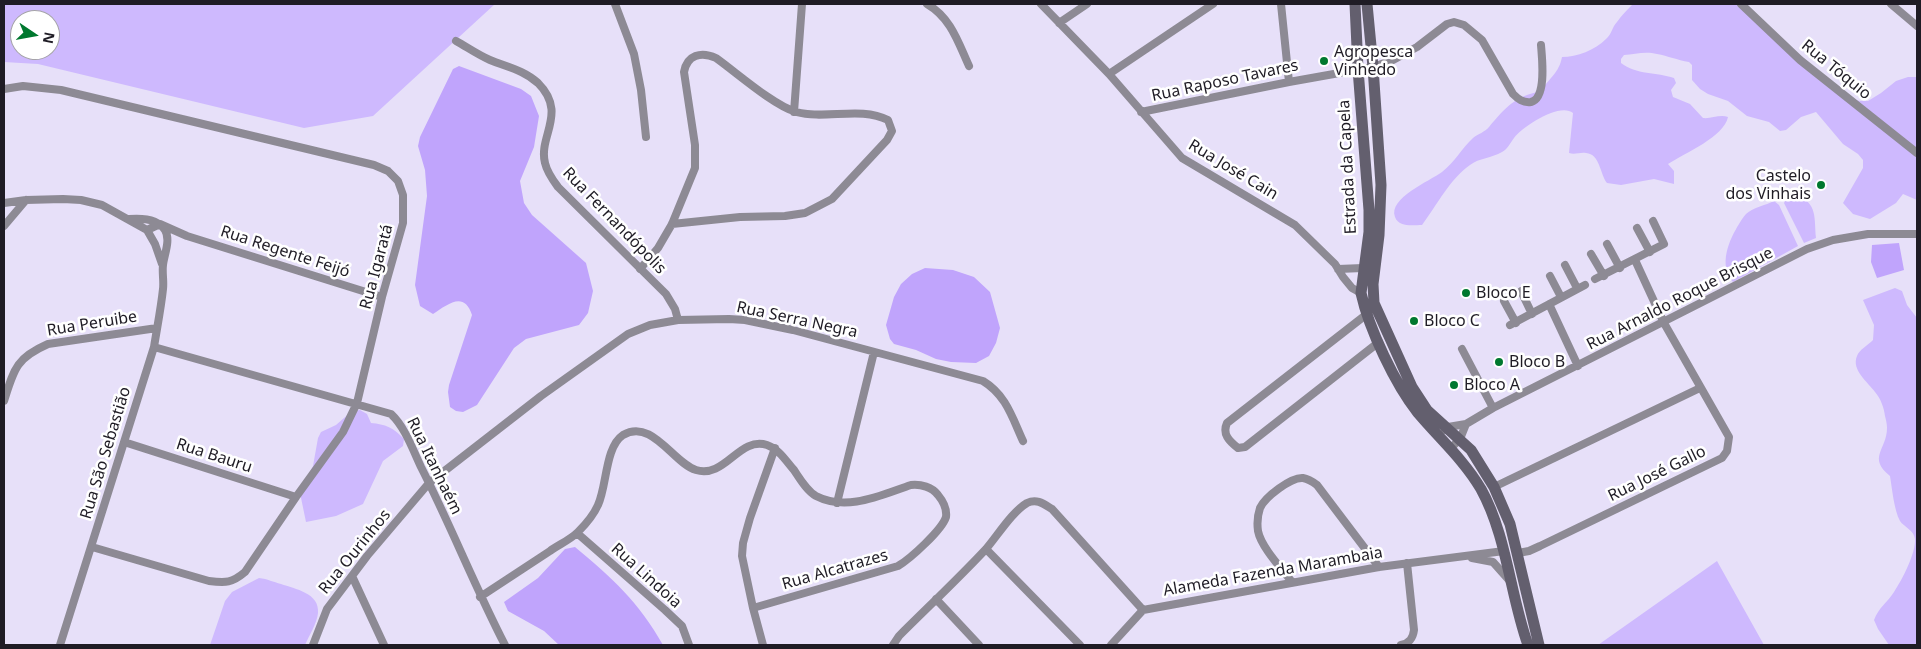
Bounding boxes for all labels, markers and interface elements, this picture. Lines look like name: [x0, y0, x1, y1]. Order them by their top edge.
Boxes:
north arrow: [10, 10, 60, 60]
text: N: [39, 30, 60, 46]
street label: Rua Tóquio: [1797, 36, 1875, 104]
place label: Agropesca Vinhedo: [1334, 42, 1413, 80]
marker: Agropesca Vinhedo: [1318, 55, 1330, 67]
street label: Rua Raposo Tavares: [1150, 56, 1300, 106]
street label: Estrada da Capela: [1335, 99, 1361, 235]
street label: Rua José Cain: [1185, 136, 1281, 204]
street label: Rua Fernandópolis: [558, 164, 670, 278]
place label: Castelo dos Vinhais: [1725, 166, 1811, 204]
marker: Castelo dos Vinhais: [1815, 179, 1827, 191]
street label: Rua Regente Feijó: [218, 222, 352, 282]
street label: Rua Igaratá: [356, 222, 398, 312]
street label: Rua Arnaldo Roque Brisque: [1584, 244, 1776, 354]
place label: Bloco E: [1476, 283, 1531, 303]
marker: Bloco E: [1460, 287, 1472, 299]
street label: Rua Serra Negra: [735, 298, 859, 342]
street label: Rua Peruibe: [45, 307, 139, 341]
place label: Bloco C: [1424, 311, 1480, 331]
marker: Bloco C: [1408, 315, 1420, 327]
place label: Bloco B: [1509, 352, 1565, 372]
marker: Bloco B: [1493, 356, 1505, 368]
place label: Bloco A: [1464, 375, 1520, 395]
marker: Bloco A: [1448, 379, 1460, 391]
street label: Rua São Sebastião: [77, 384, 135, 522]
street label: Rua Itanhaém: [402, 414, 466, 518]
street label: Rua Bauru: [174, 435, 254, 477]
street label: Rua José Gallo: [1605, 442, 1709, 506]
street label: Rua Ourinhos: [315, 506, 395, 598]
street label: Rua Lindoia: [607, 539, 685, 613]
street label: Alameda Fazenda Marambaia: [1162, 543, 1384, 601]
street label: Rua Alcatrazes: [780, 546, 890, 594]

